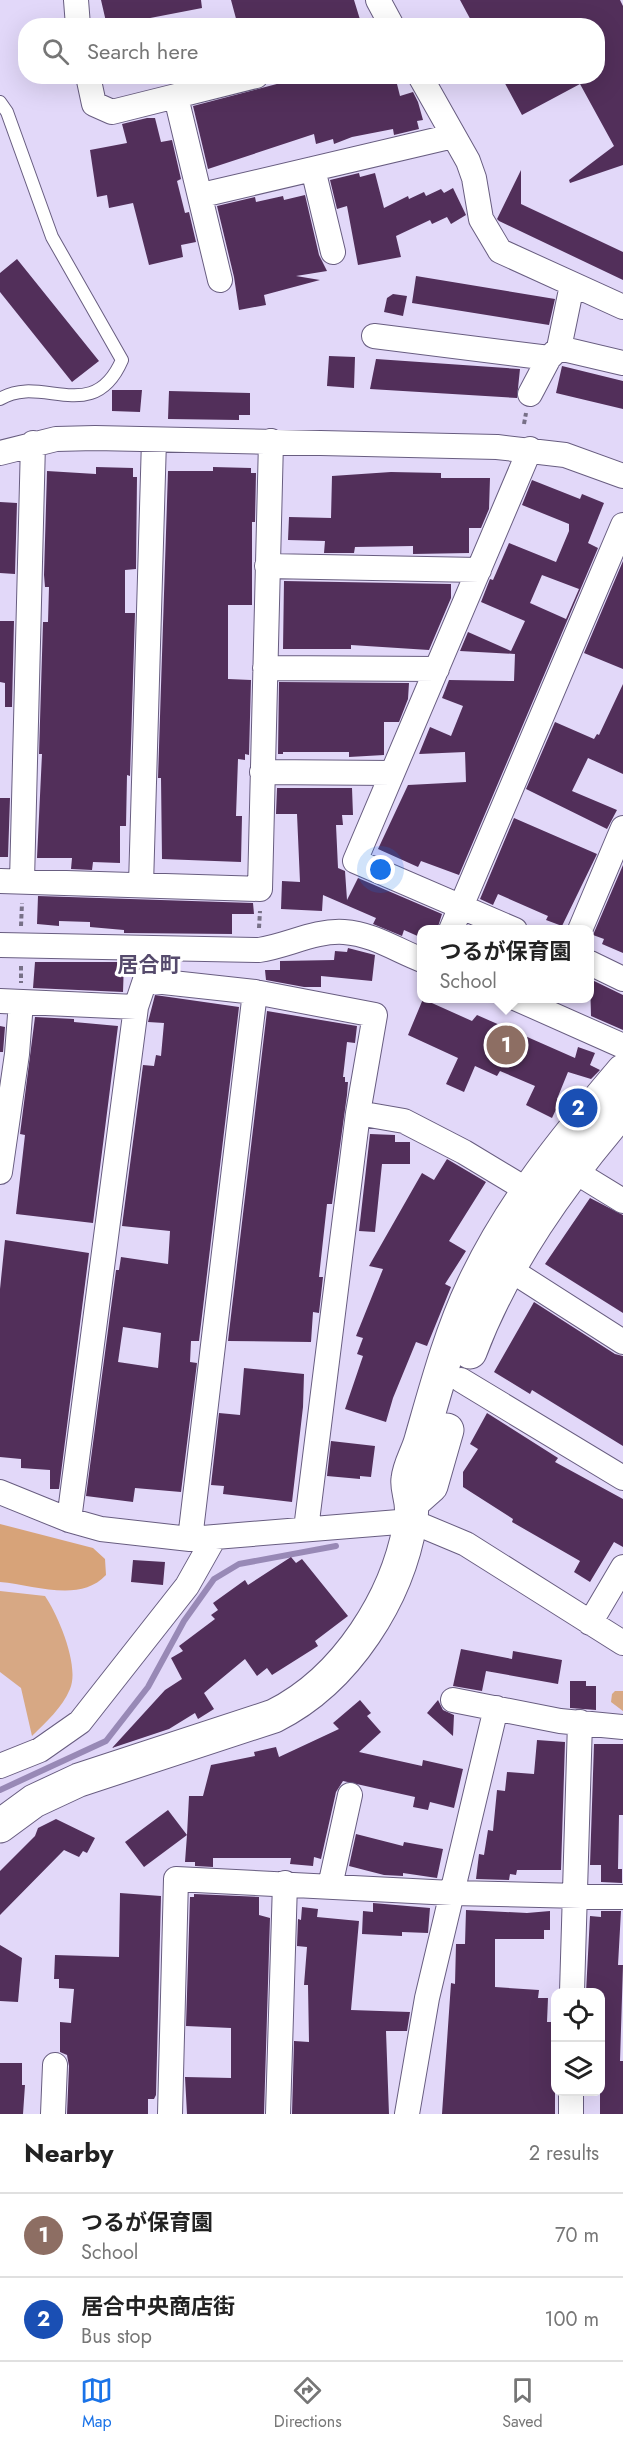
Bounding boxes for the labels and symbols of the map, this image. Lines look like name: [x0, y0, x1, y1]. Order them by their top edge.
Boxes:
your location: [366, 855, 395, 884]
district label: 居合町: [118, 950, 181, 980]
pin: 1: [486, 1022, 526, 1068]
pin: 2: [558, 1086, 598, 1130]

